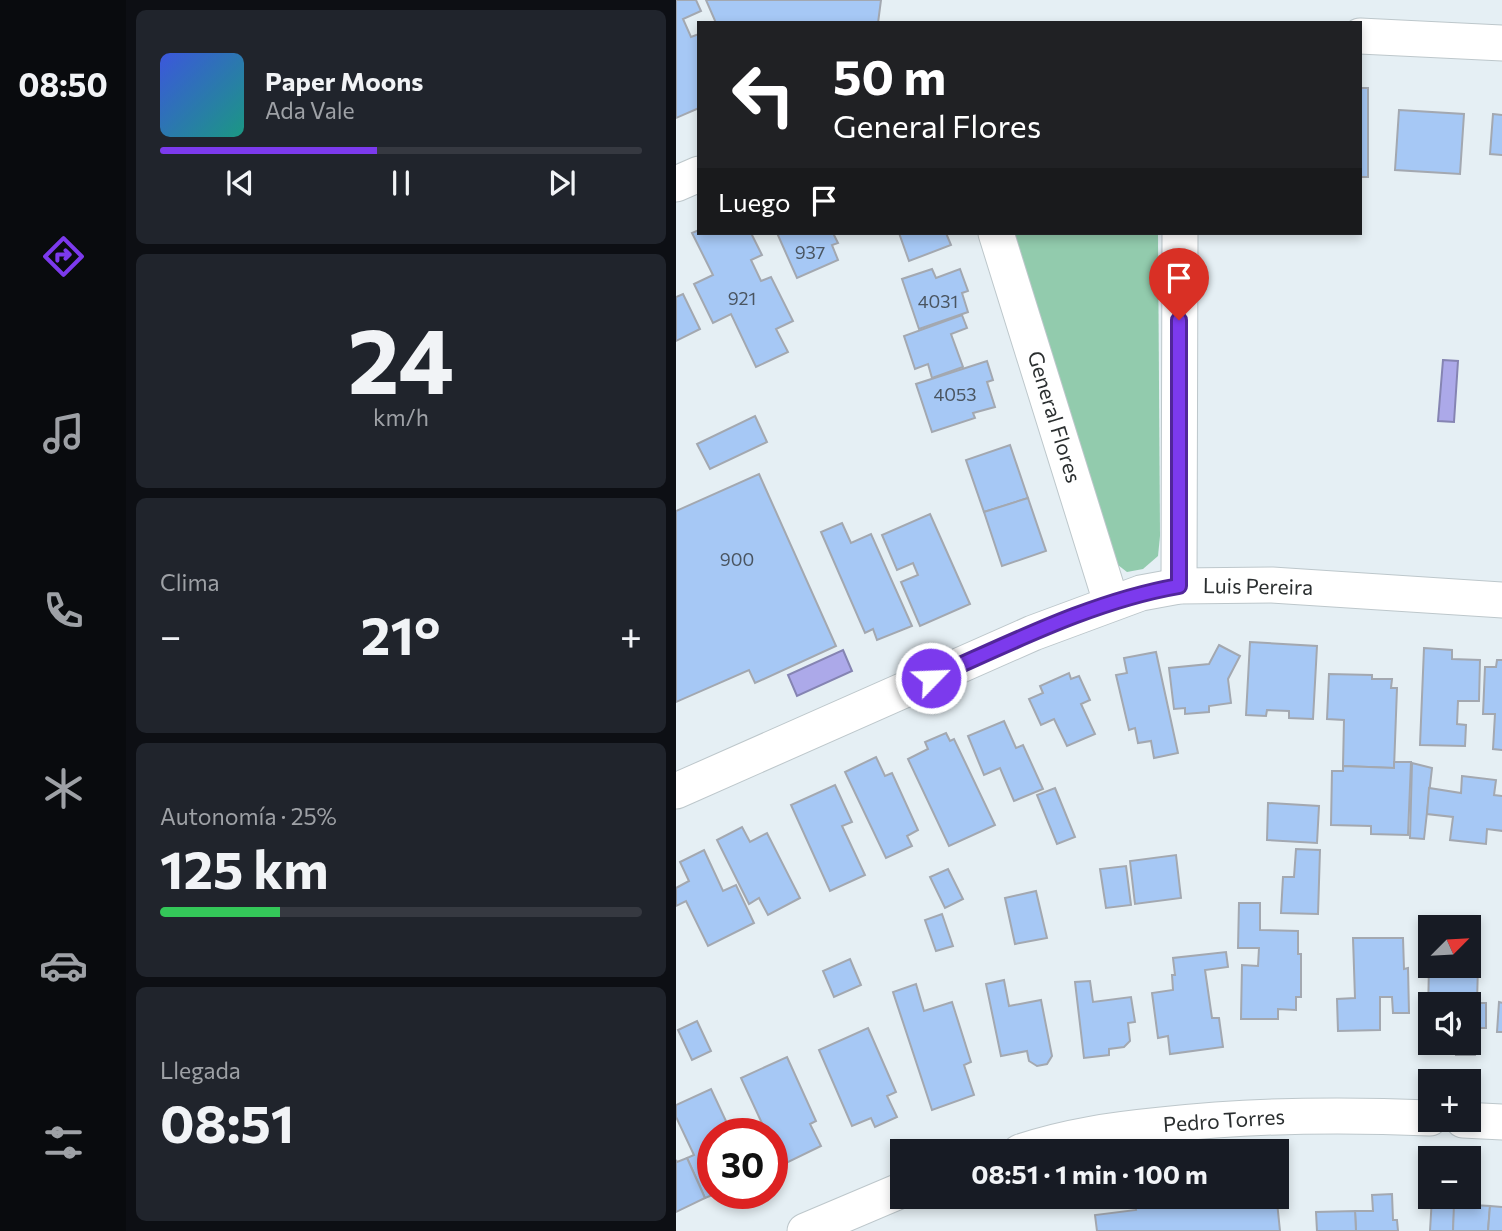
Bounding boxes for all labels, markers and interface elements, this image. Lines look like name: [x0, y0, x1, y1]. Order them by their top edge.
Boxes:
text: 50 m: [833, 45, 946, 105]
icon: left: [718, 49, 809, 140]
text: 08:50: [18, 64, 108, 104]
text: Paper Moons: [265, 65, 423, 96]
text: Ada Vale: [265, 96, 355, 124]
text: General Flores: [833, 105, 1041, 145]
icon: previous: [221, 164, 259, 202]
icon: pause: [382, 164, 420, 202]
icon: next: [543, 164, 581, 202]
icon: arrive: [805, 182, 843, 220]
text: Luego: [718, 186, 791, 217]
icon: directions: [39, 232, 88, 281]
house number: 937: [795, 241, 825, 263]
pin: [1149, 248, 1209, 320]
icon: arrive: [1160, 259, 1198, 297]
house number: 921: [728, 287, 756, 309]
house number: 4031: [918, 290, 958, 312]
text: 24: [348, 301, 454, 413]
street label: General Flores: [1023, 348, 1087, 486]
house number: 4053: [933, 383, 977, 405]
text: km/h: [373, 403, 429, 431]
icon: music: [39, 409, 88, 458]
house number: 900: [720, 548, 754, 570]
text: Clima: [160, 568, 220, 596]
street label: Luis Pereira: [1203, 572, 1313, 599]
icon: phone: [39, 586, 88, 635]
text: 21°: [361, 602, 440, 666]
text: −: [160, 611, 182, 658]
text: +: [620, 611, 642, 658]
position arrow: [894, 641, 968, 715]
icon: climate: [39, 764, 88, 813]
text: Autonomía · 25%: [160, 802, 337, 830]
text: 125 km: [160, 836, 329, 900]
north arrow: [1418, 915, 1481, 978]
map controls: [1418, 915, 1481, 1209]
icon: car: [39, 941, 88, 990]
button: sound: [1418, 992, 1481, 1055]
text: Llegada: [160, 1056, 241, 1084]
button: +: [1418, 1069, 1481, 1132]
text: 08:51: [160, 1090, 294, 1154]
street label: Pedro Torres: [1162, 1103, 1286, 1136]
icon: filters: [39, 1118, 88, 1167]
speed limit sign: 30: [697, 1118, 788, 1209]
button: −: [1418, 1146, 1481, 1209]
text: 08:51 · 1 min · 100 m: [971, 1158, 1208, 1189]

